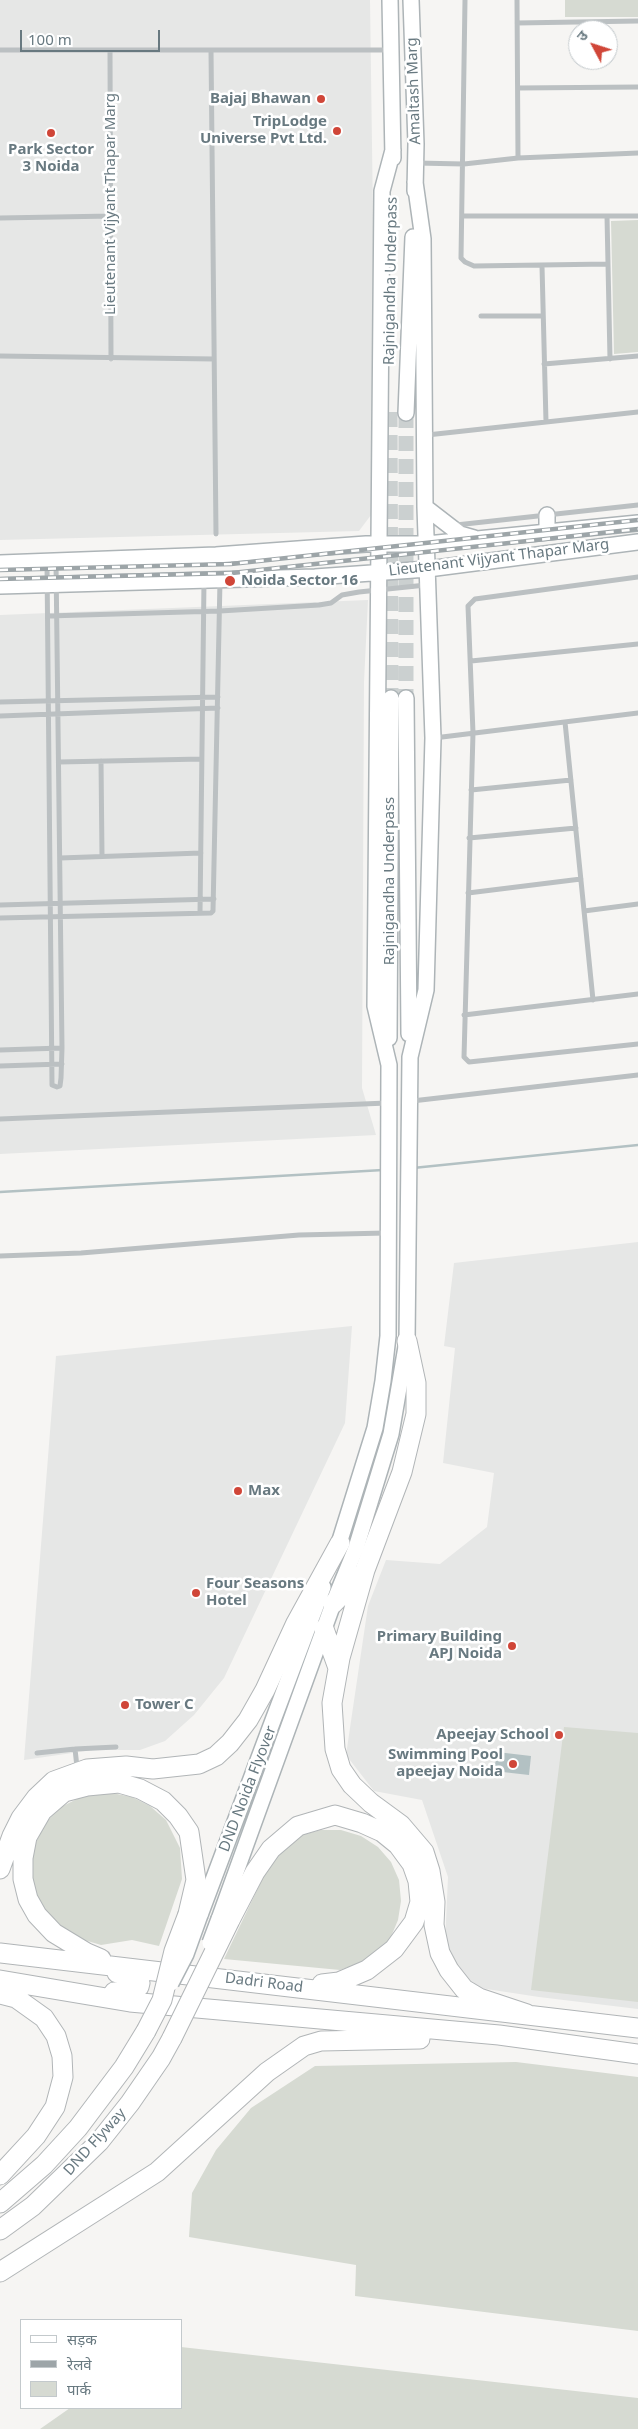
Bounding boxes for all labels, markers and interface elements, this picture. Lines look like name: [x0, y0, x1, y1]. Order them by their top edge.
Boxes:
scale bar: [22, 20, 162, 52]
north arrow: [568, 20, 618, 70]
text: उ: [572, 26, 592, 45]
text: 100 m: [28, 29, 72, 49]
street label: Amaltash Marg: [403, 37, 425, 145]
place label: Bajaj Bhawan: [210, 90, 311, 108]
street label: Lieutenant Vijyant Thapar Marg: [102, 93, 120, 315]
marker: Bajaj Bhawan: [315, 93, 327, 105]
place label: TripLodge Universe Pvt Ltd.: [200, 113, 327, 148]
marker: TripLodge Universe Pvt Ltd.: [331, 125, 343, 137]
marker: Park Sector 3 Noida: [45, 127, 57, 139]
place label: Park Sector 3 Noida: [8, 141, 94, 176]
street label: Rajnigandha Underpass: [381, 197, 401, 365]
street label: Lieutenant Vijyant Thapar Marg: [388, 536, 610, 580]
place label: Noida Sector 16: [241, 572, 358, 590]
marker: Noida Sector 16: [223, 574, 237, 588]
street label: Rajnigandha Underpass: [381, 797, 399, 965]
place label: Max: [248, 1482, 280, 1500]
marker: Max: [232, 1485, 244, 1497]
place label: Four Seasons Hotel: [206, 1575, 304, 1610]
marker: Four Seasons Hotel: [190, 1587, 202, 1599]
place label: Primary Building APJ Noida: [377, 1628, 502, 1663]
marker: Primary Building APJ Noida: [506, 1640, 518, 1652]
place label: Tower C: [135, 1696, 194, 1714]
marker: Tower C: [119, 1699, 131, 1711]
street label: DND Noida Flyover: [216, 1723, 280, 1855]
place label: Apeejay School: [436, 1726, 549, 1744]
marker: Apeejay School: [553, 1729, 565, 1741]
place label: Swimming Pool apeejay Noida: [388, 1746, 503, 1781]
marker: Swimming Pool apeejay Noida: [507, 1758, 519, 1770]
street label: Dadri Road: [224, 1969, 304, 1997]
street label: DND Flyway: [60, 2105, 130, 2179]
legend: [20, 2319, 182, 2409]
text: सड़क: [67, 2329, 97, 2349]
text: रेलवे: [67, 2354, 92, 2374]
text: पार्क: [67, 2379, 91, 2399]

